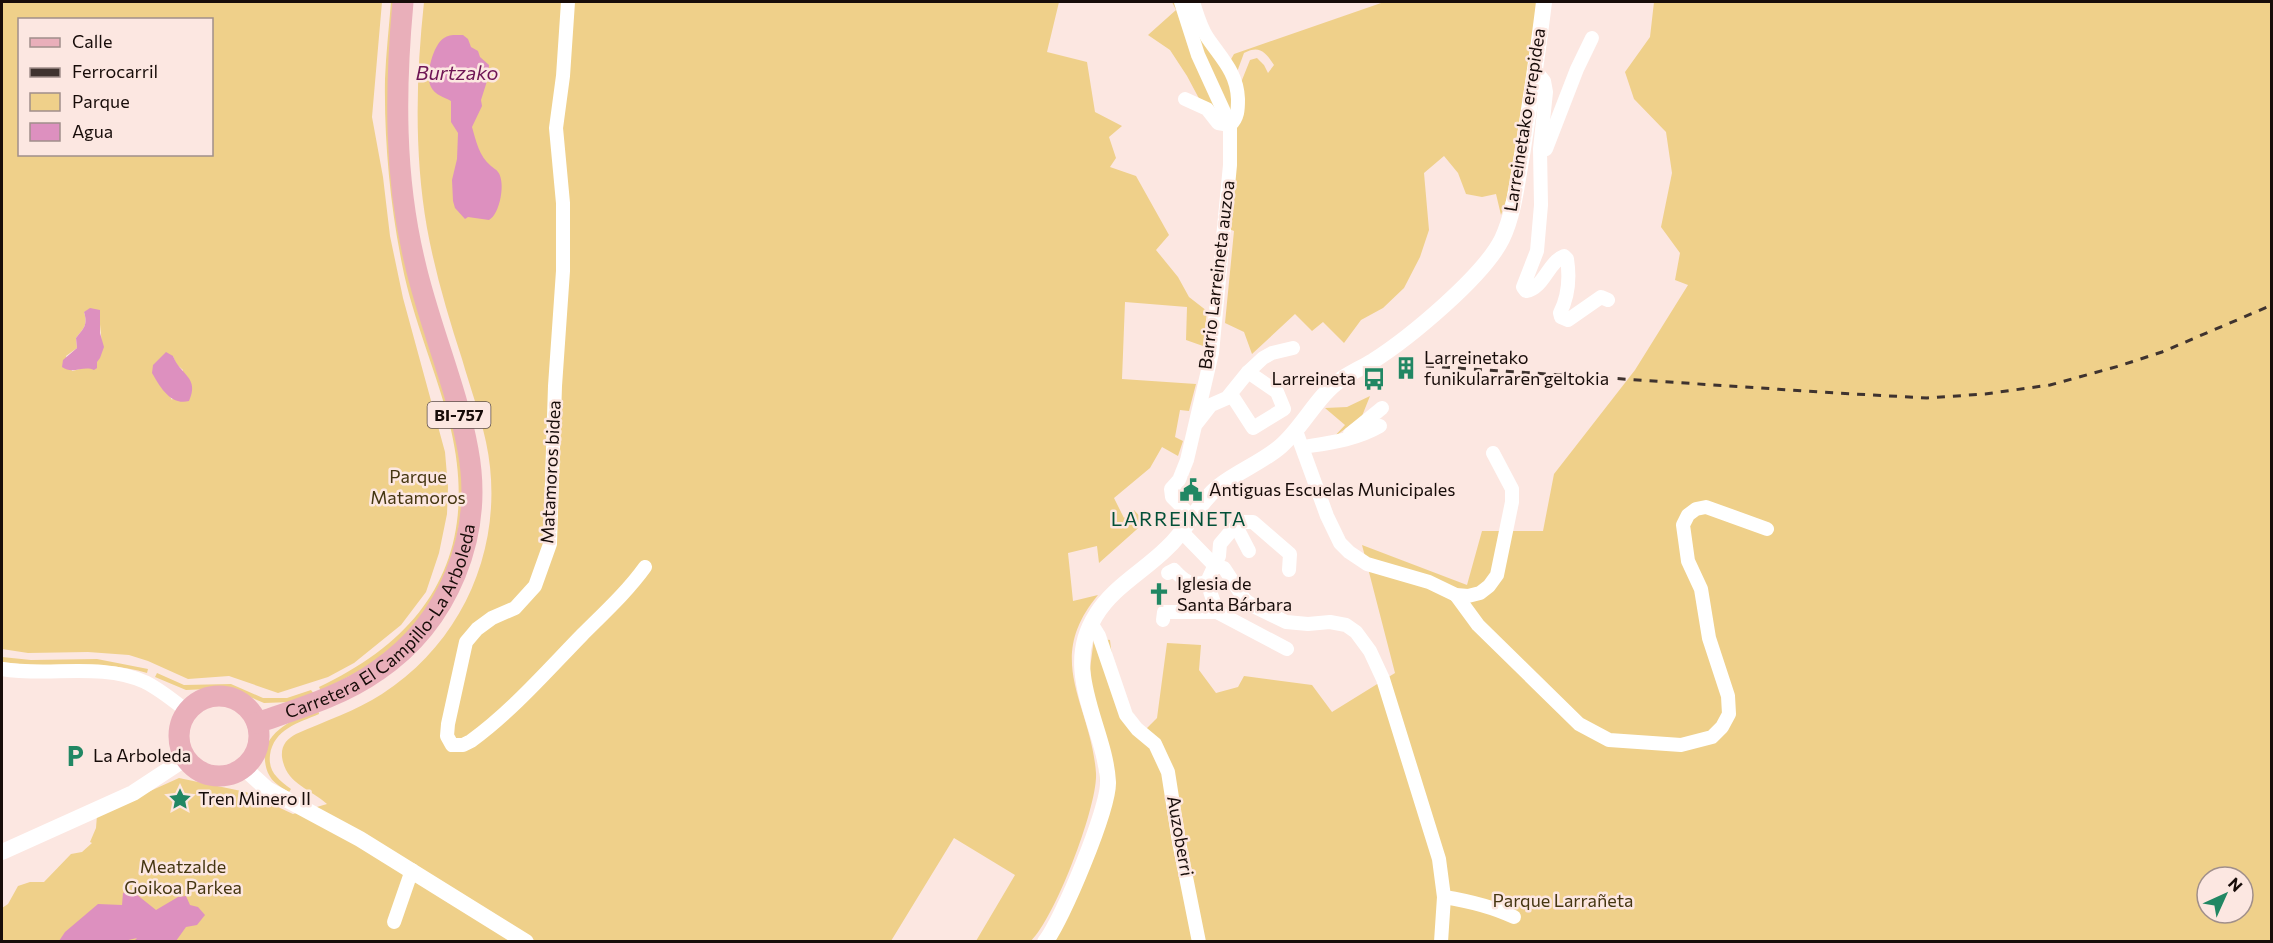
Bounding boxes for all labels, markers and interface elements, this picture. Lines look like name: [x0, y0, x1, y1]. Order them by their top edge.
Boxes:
legend: [18, 18, 213, 156]
street label: Larreinetako errepidea: [1499, 26, 1549, 213]
text: Calle: [72, 30, 112, 52]
text: Ferrocarril: [72, 60, 158, 82]
water label: Burtzako: [415, 60, 499, 84]
text: Parque: [72, 90, 130, 112]
text: Agua: [72, 120, 113, 142]
street label: Barrio Larreineta auzoa: [1193, 179, 1239, 371]
place label: Larreinetako funikularraren geltokia: [1424, 346, 1609, 389]
building icon: Larreinetako funikularraren geltokia: [1393, 355, 1419, 381]
bus stop icon: Larreineta: [1361, 366, 1387, 392]
place label: Larreineta: [1272, 367, 1356, 389]
street label: Matamoros bidea: [535, 400, 565, 544]
road number: BI-757: [428, 402, 490, 428]
park label: Parque Matamoros: [370, 465, 466, 508]
public building icon: Antiguas Escuelas Municipales: [1178, 477, 1204, 503]
place label: Antiguas Escuelas Municipales: [1209, 478, 1456, 500]
district label: LARREINETA: [1111, 506, 1247, 530]
street label: Carretera El Campillo-La Arboleda: [282, 522, 479, 723]
place label: Iglesia de Santa Bárbara: [1177, 572, 1292, 615]
church icon: Iglesia de Santa Bárbara: [1146, 581, 1172, 607]
parking icon: La Arboleda: [62, 743, 88, 769]
place label: La Arboleda: [93, 744, 191, 766]
place icon: Tren Minero II: [167, 786, 193, 812]
place label: Tren Minero II: [198, 787, 311, 809]
street label: Auzoberri: [1163, 794, 1199, 878]
park label: Meatzalde Goikoa Parkea: [124, 855, 242, 898]
north arrow: [2195, 865, 2255, 925]
text: N: [2225, 873, 2247, 895]
park label: Parque Larrañeta: [1493, 889, 1633, 911]

